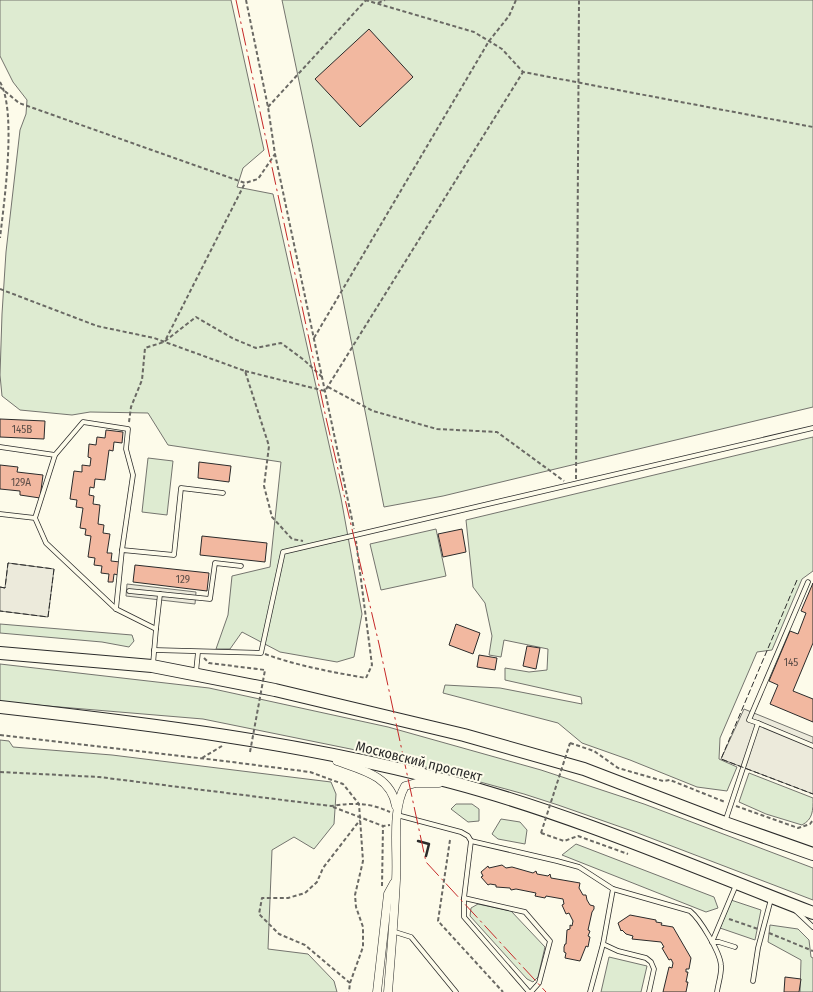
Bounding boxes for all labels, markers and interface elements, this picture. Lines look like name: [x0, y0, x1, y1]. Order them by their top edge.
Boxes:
house number: 145В: [12, 423, 32, 436]
house number: 129А: [11, 476, 31, 489]
house number: 129: [176, 573, 190, 586]
house number: 145: [784, 656, 798, 669]
street label: Московский проспект: [354, 738, 484, 786]

